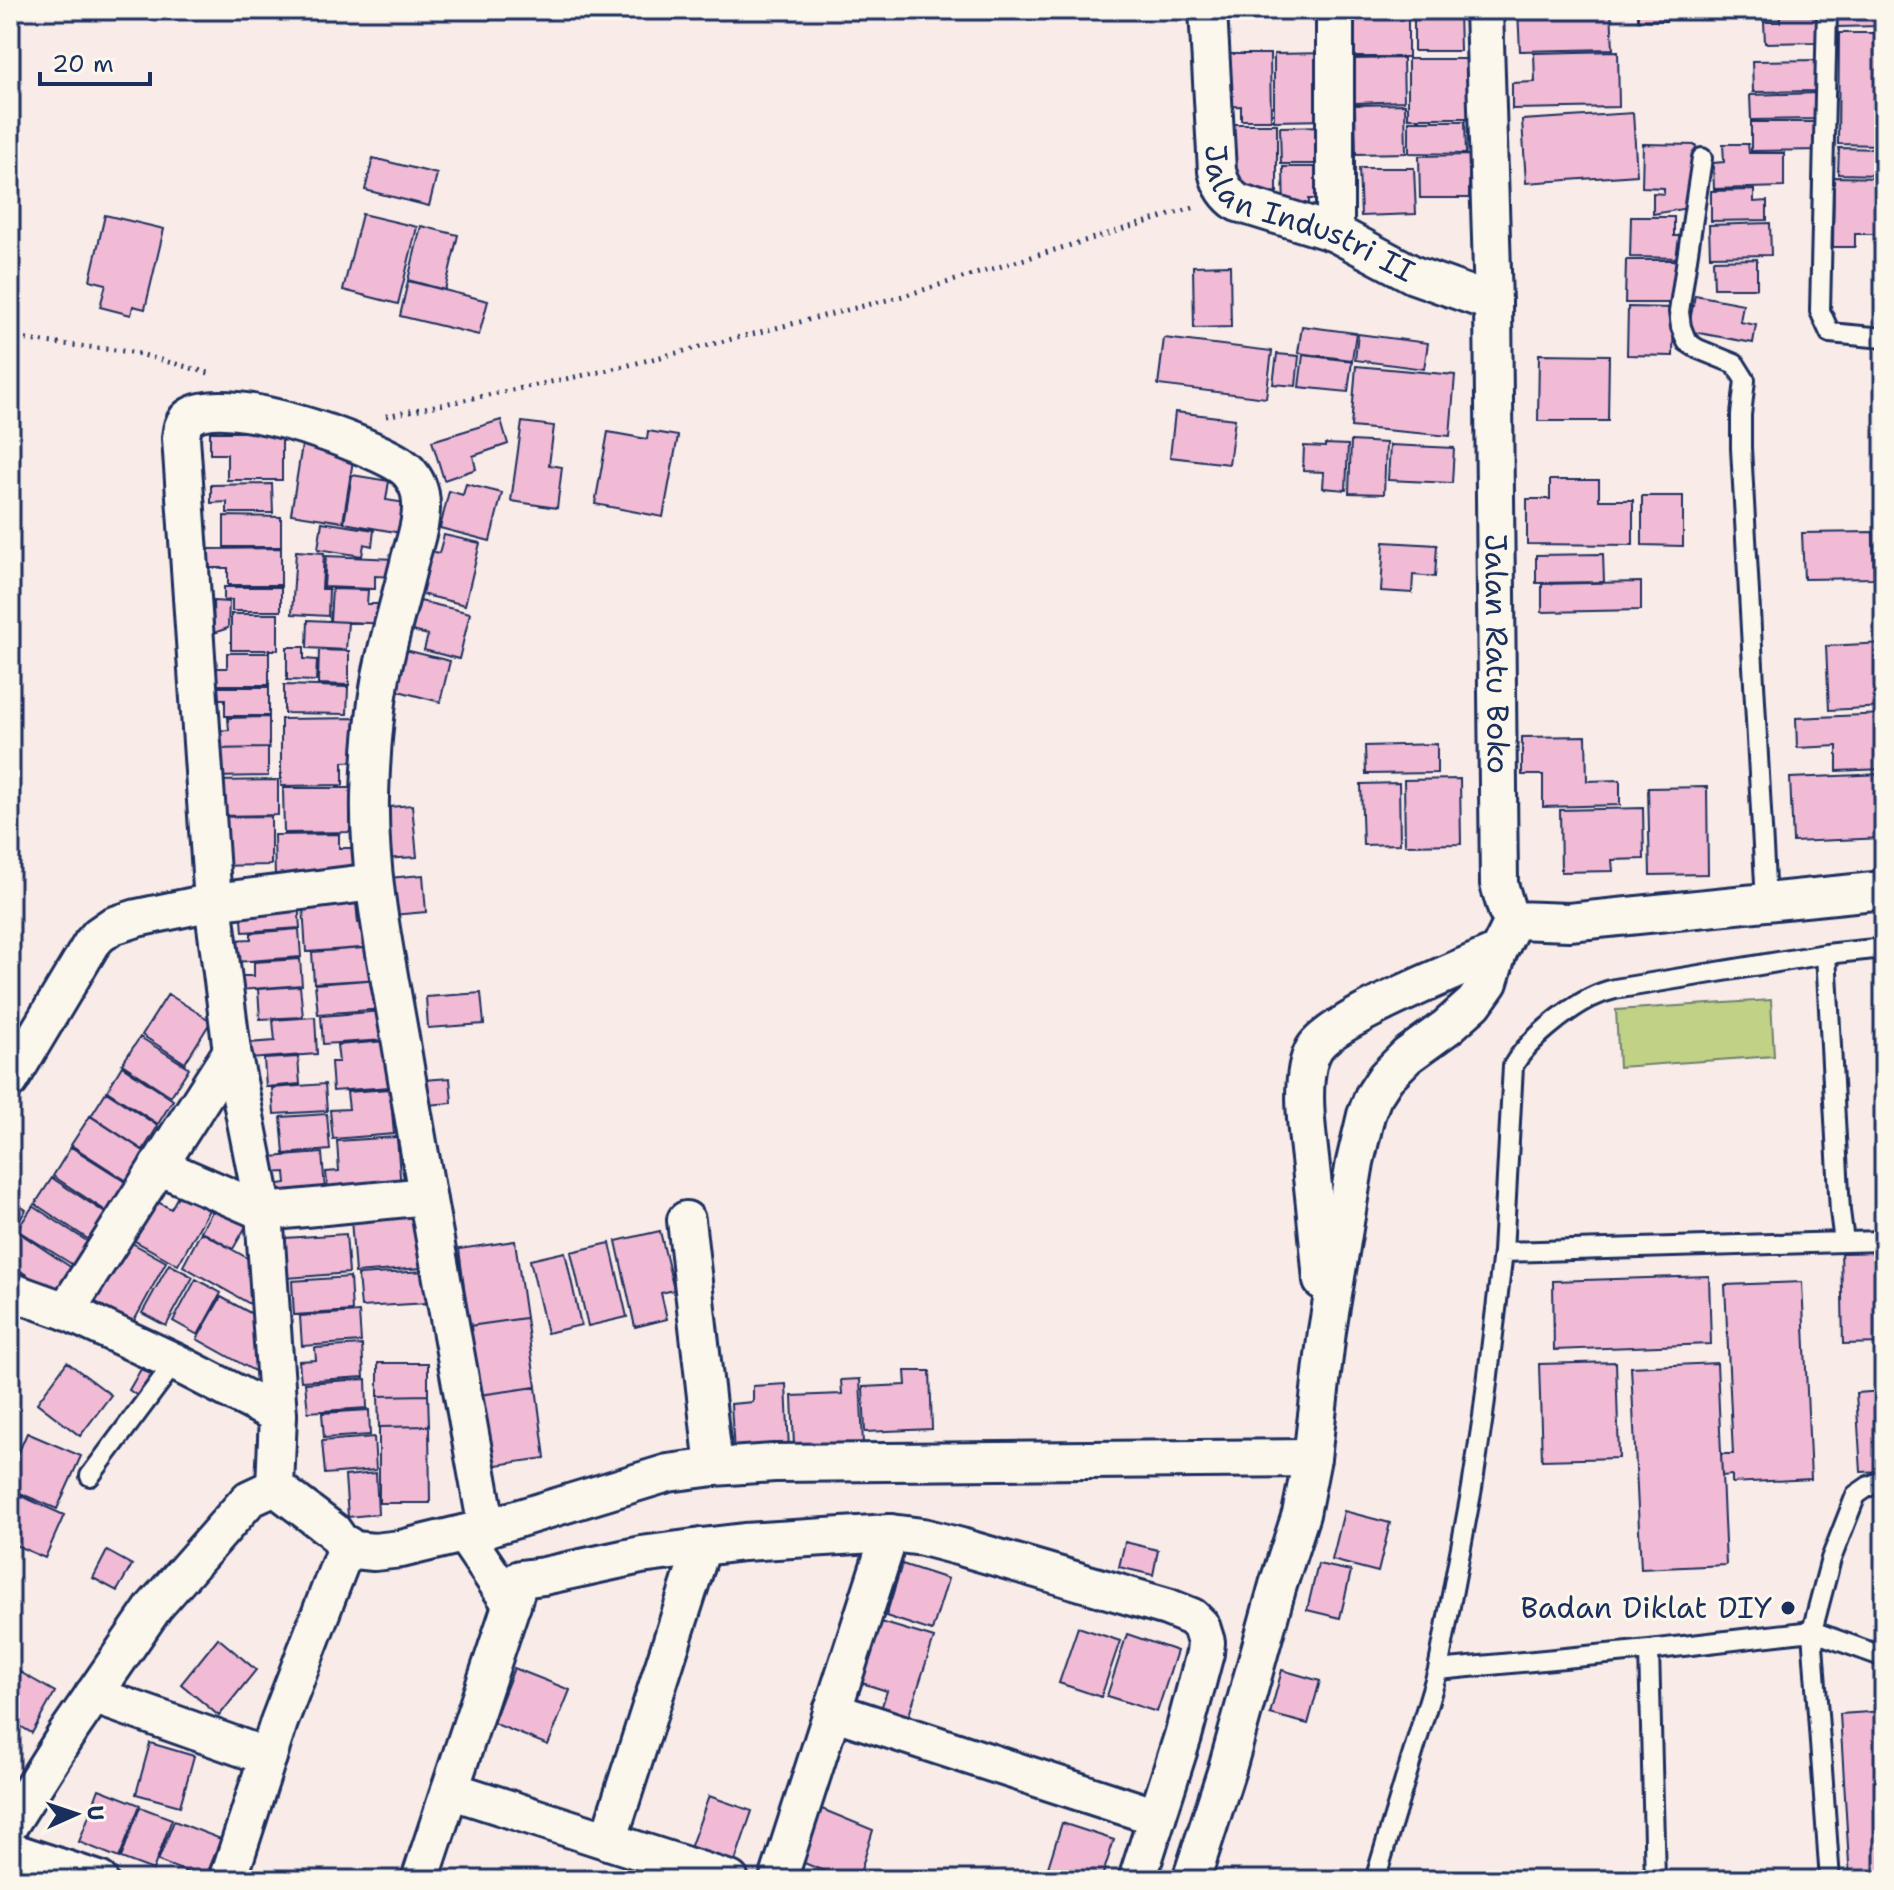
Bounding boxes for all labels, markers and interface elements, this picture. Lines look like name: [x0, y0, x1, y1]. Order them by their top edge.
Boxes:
scale bar: [40, 36, 150, 86]
text: 20 m: [52, 48, 114, 80]
street label: Jalan Industri II: [1195, 143, 1422, 292]
street label: Jalan Ratu Boko: [1475, 534, 1519, 774]
place label: Badan Diklat DIY: [1520, 1587, 1772, 1628]
marker: Badan Diklat DIY: [1779, 1599, 1797, 1617]
north arrow: [36, 1774, 116, 1854]
text: U: [81, 1805, 110, 1821]

